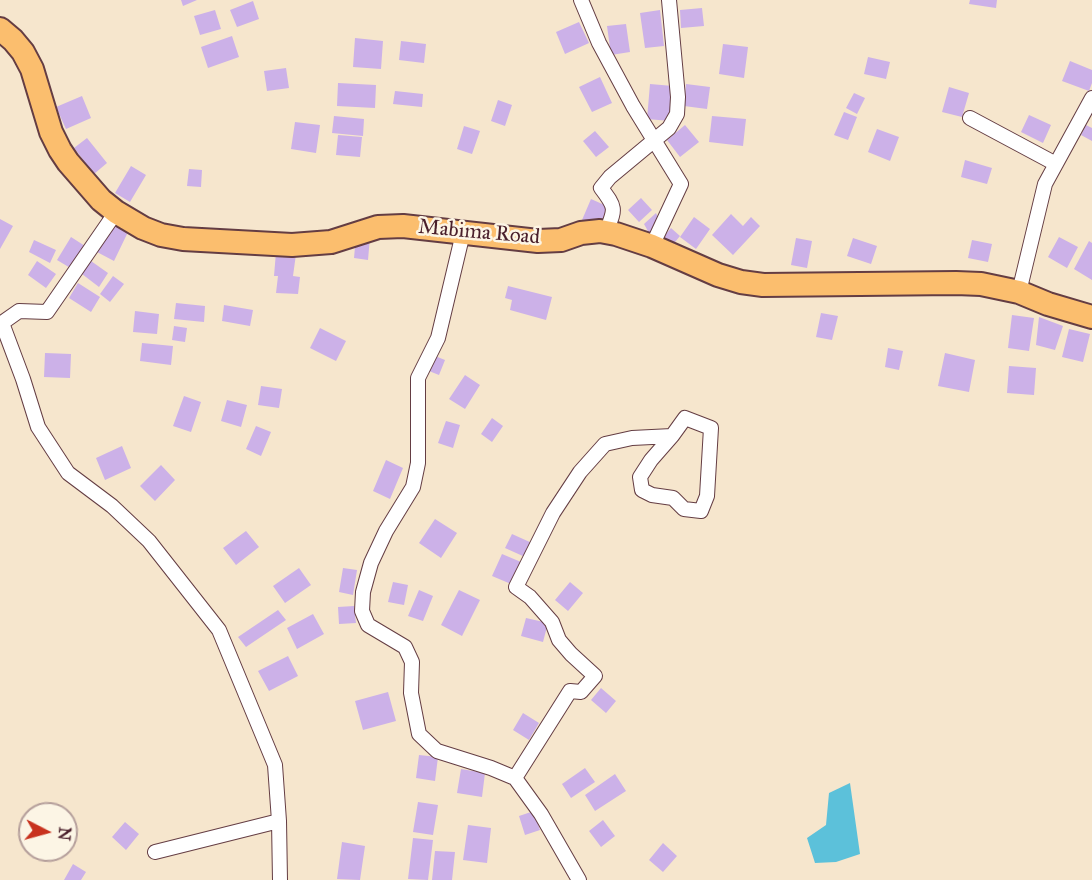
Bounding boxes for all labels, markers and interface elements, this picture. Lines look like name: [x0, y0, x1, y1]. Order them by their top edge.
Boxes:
street label: Mabima Road: [417, 215, 541, 251]
north arrow: [18, 802, 78, 862]
text: N: [54, 826, 75, 841]

